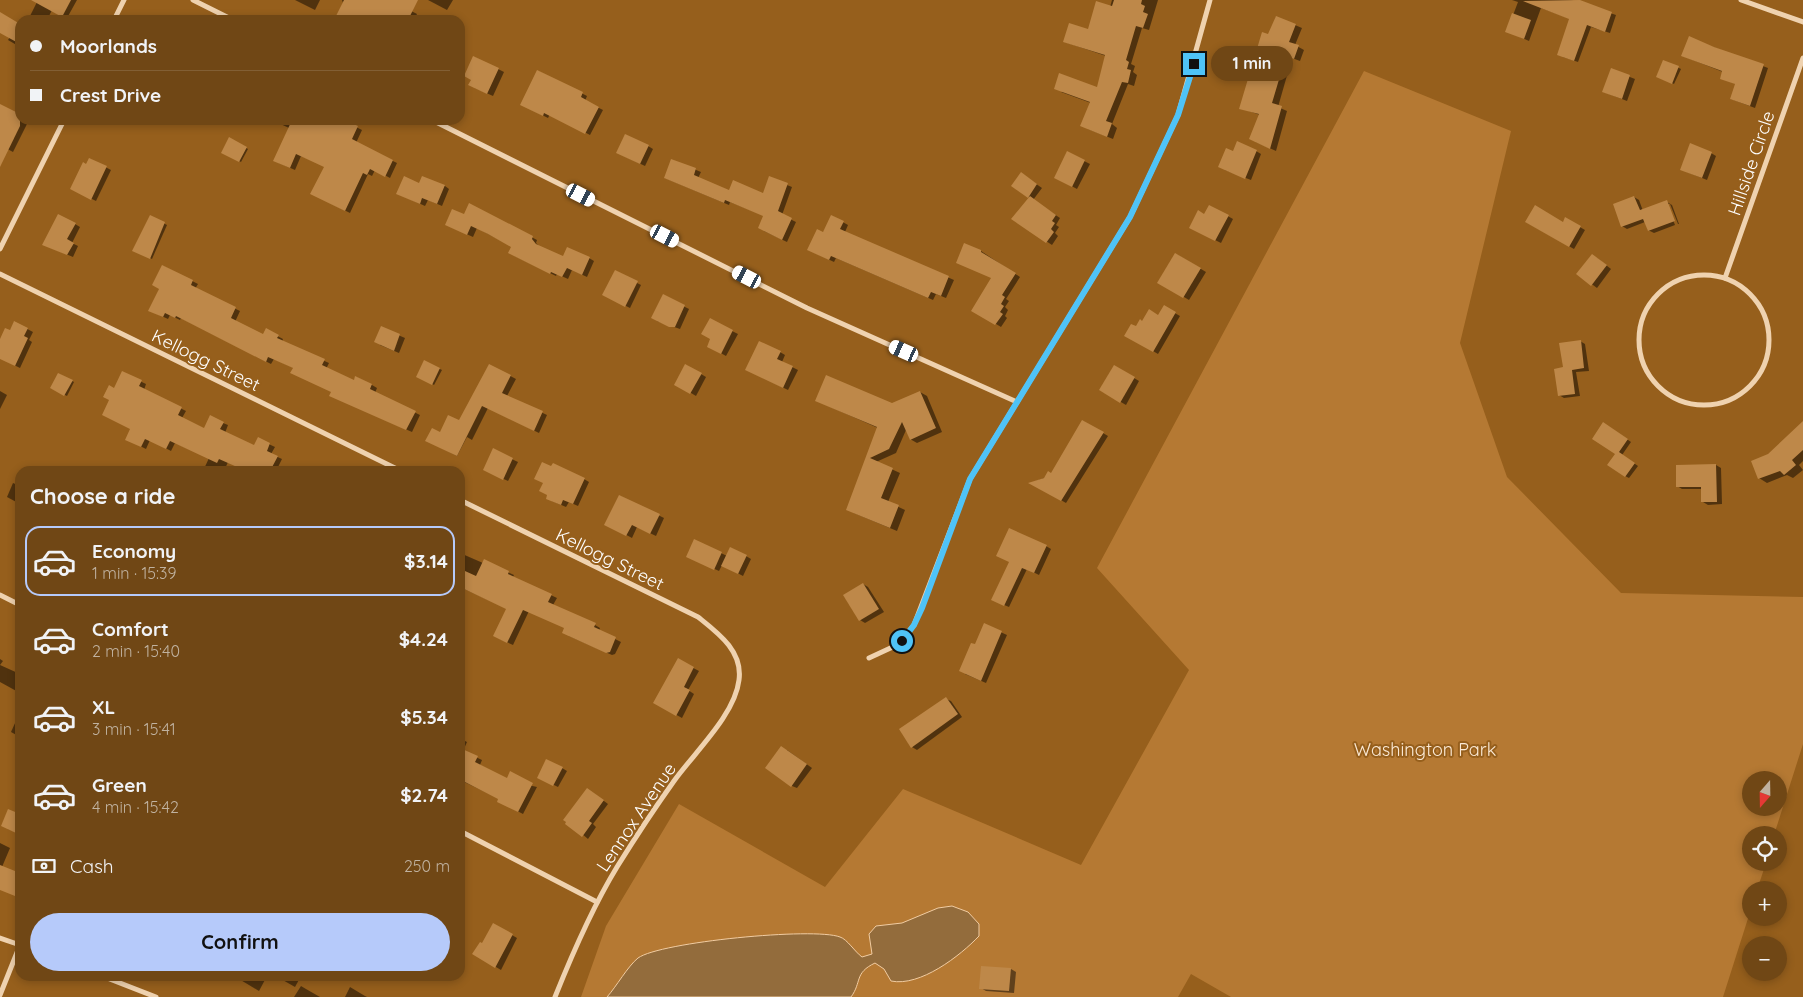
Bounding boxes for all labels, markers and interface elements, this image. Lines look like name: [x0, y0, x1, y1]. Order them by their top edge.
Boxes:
text: Moorlands: [60, 34, 157, 58]
callout: 1 min: [1212, 46, 1294, 82]
route end: [1183, 53, 1205, 75]
text: 1 min: [1233, 53, 1271, 73]
text: Crest Drive: [60, 83, 161, 107]
street label: Hillside Circle: [1722, 108, 1780, 218]
car: [564, 182, 597, 208]
car: [648, 223, 681, 249]
car: [730, 264, 763, 290]
street label: Kellogg Street: [148, 324, 264, 396]
car: [887, 338, 920, 364]
text: Choose a ride: [30, 482, 175, 510]
street label: Kellogg Street: [552, 523, 668, 595]
icon: car: [32, 539, 77, 584]
text: Economy: [92, 539, 176, 563]
text: $3.14: [404, 549, 448, 573]
text: 1 min · 15:39: [92, 563, 176, 583]
icon: car: [32, 617, 77, 662]
text: Comfort: [92, 617, 169, 641]
text: $4.24: [399, 627, 448, 651]
route start: [891, 630, 913, 652]
text: 2 min · 15:40: [92, 641, 180, 661]
icon: car: [32, 695, 77, 740]
text: XL: [92, 695, 115, 719]
text: $5.34: [400, 705, 448, 729]
text: 3 min · 15:41: [92, 719, 176, 739]
park label: Washington Park: [1354, 738, 1496, 761]
street label: Lennox Avenue: [591, 758, 681, 876]
north arrow: [1742, 771, 1788, 816]
map controls: [1742, 771, 1787, 981]
icon: car: [32, 773, 77, 818]
text: Green: [92, 773, 147, 797]
text: $2.74: [400, 783, 448, 807]
text: 4 min · 15:42: [92, 797, 179, 817]
button: locate: [1742, 826, 1787, 871]
icon: cash: [30, 852, 58, 880]
text: Cash: [70, 854, 114, 878]
text: 250 m: [404, 856, 450, 876]
button: +: [1742, 881, 1787, 926]
button: Confirm: [30, 913, 450, 971]
button: −: [1742, 936, 1787, 981]

